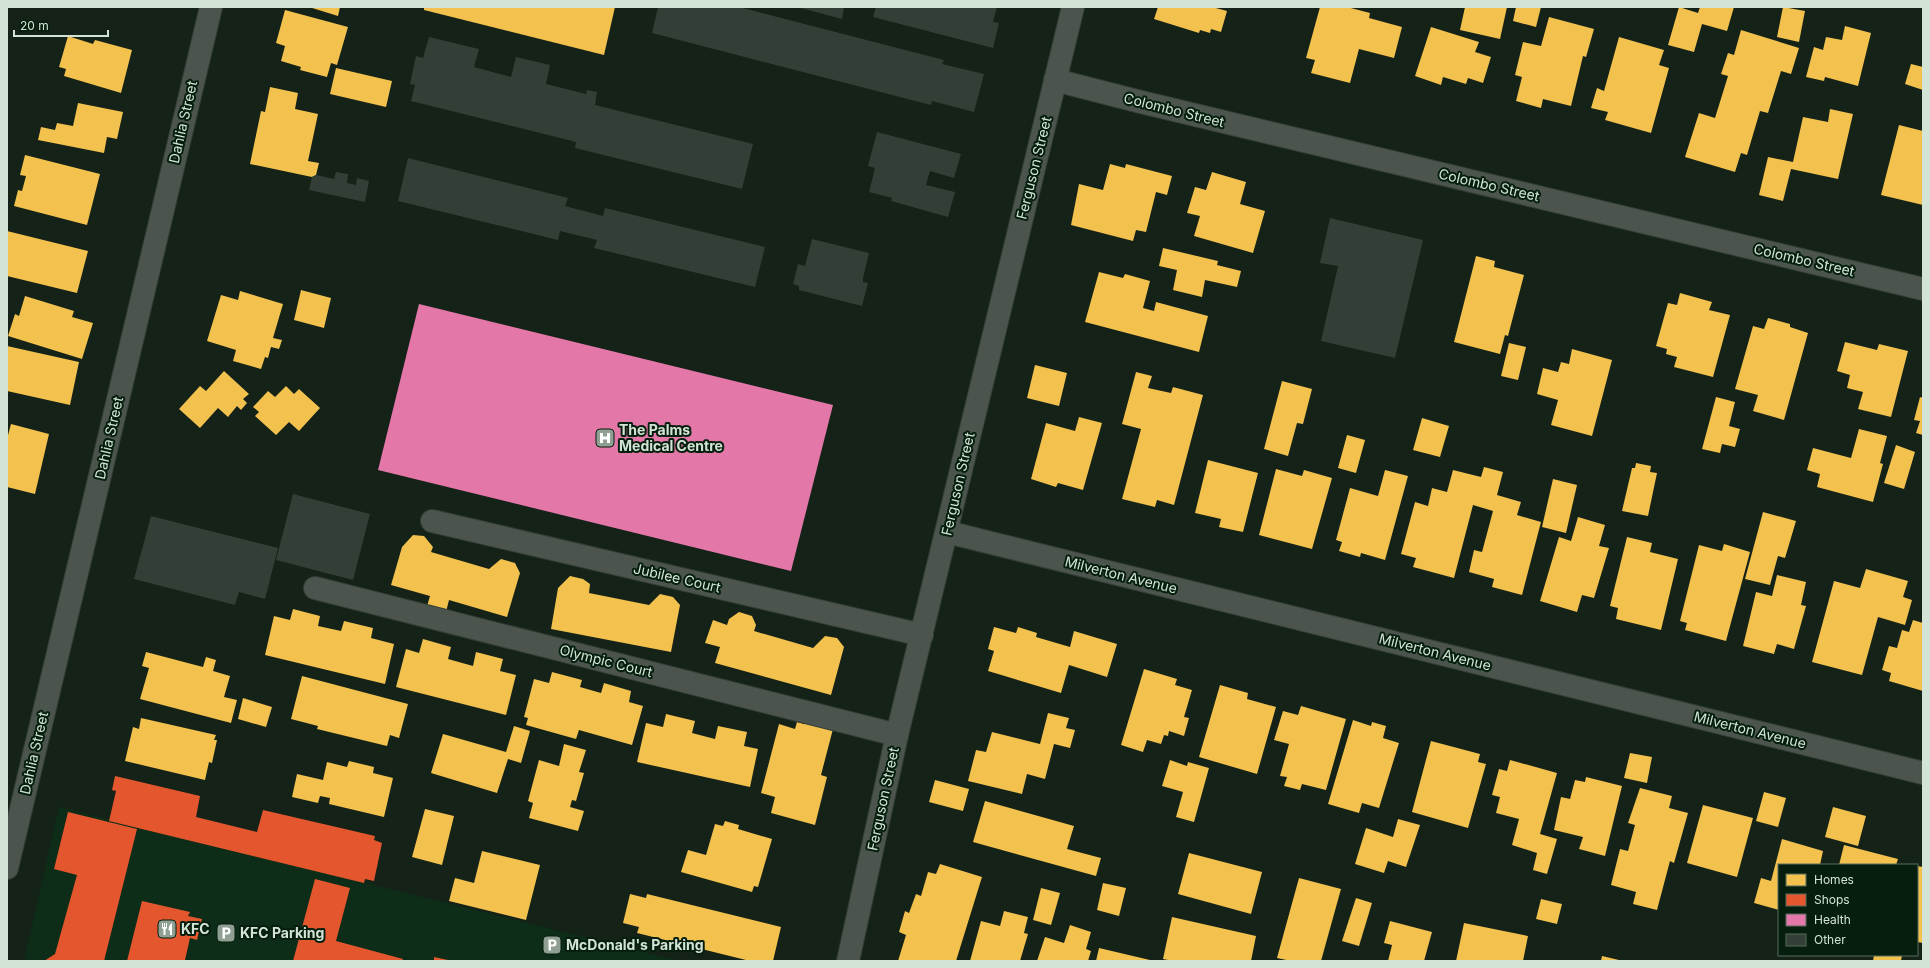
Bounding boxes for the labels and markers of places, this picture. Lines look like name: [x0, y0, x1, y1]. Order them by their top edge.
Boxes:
place label: The Palms Medical Centre: [619, 421, 723, 454]
hospital icon: The Palms Medical Centre: [594, 427, 616, 449]
restaurant icon: KFC: [156, 918, 178, 940]
place label: KFC: [181, 920, 210, 937]
parking icon: KFC Parking: [215, 922, 237, 944]
place label: KFC Parking: [240, 924, 324, 941]
parking icon: McDonald's Parking: [541, 934, 563, 956]
place label: McDonald's Parking: [566, 936, 704, 953]

